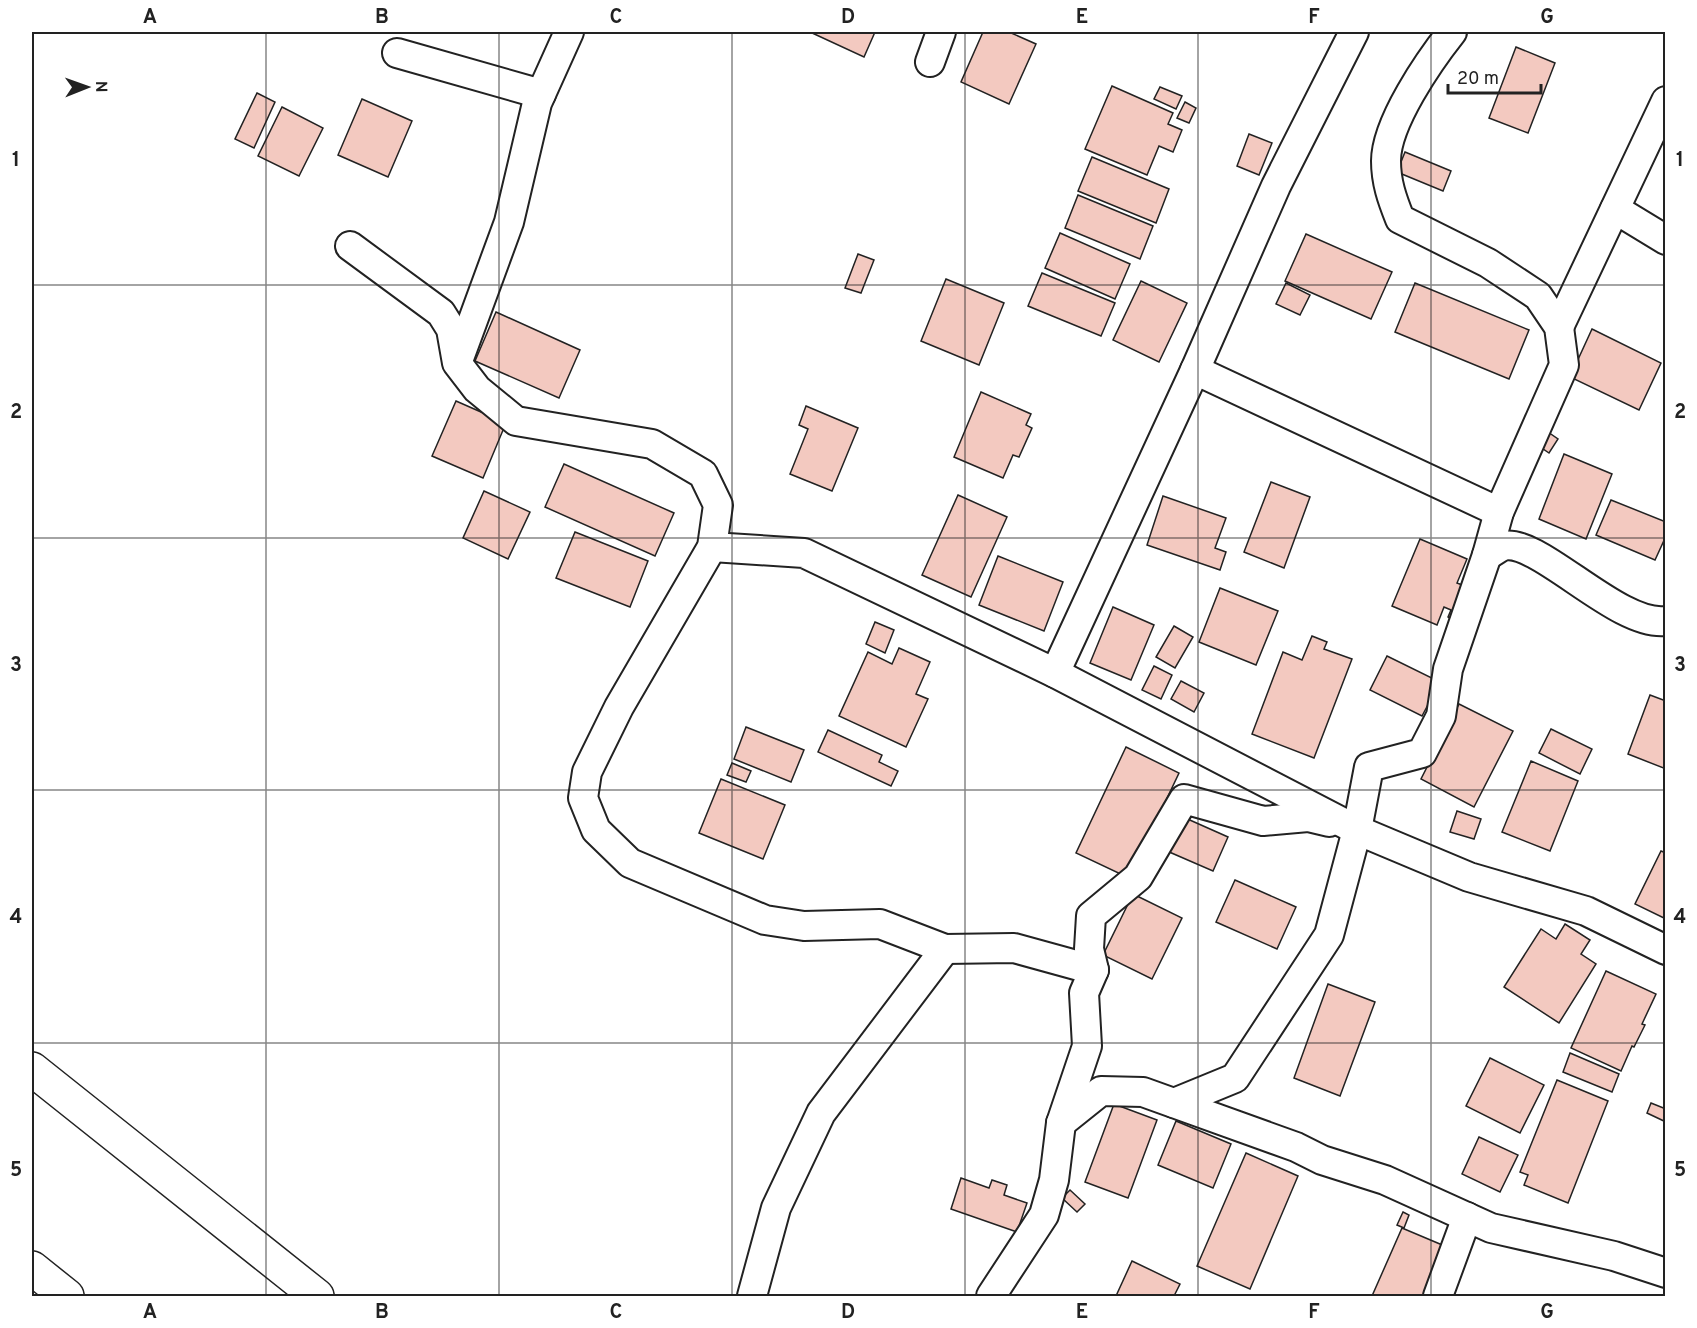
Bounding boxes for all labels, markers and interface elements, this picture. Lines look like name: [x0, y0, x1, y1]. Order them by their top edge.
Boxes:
text: A: [143, 5, 157, 31]
text: B: [375, 5, 389, 31]
text: C: [610, 5, 622, 31]
text: D: [841, 5, 855, 31]
text: E: [1076, 5, 1088, 31]
text: F: [1308, 5, 1320, 31]
text: G: [1540, 5, 1554, 31]
north arrow: [57, 57, 117, 117]
scale bar: [1448, 57, 1541, 95]
text: 20 m: [1457, 68, 1499, 91]
text: N: [90, 81, 110, 93]
text: 1: [12, 148, 20, 174]
text: 1: [1676, 148, 1684, 174]
text: 2: [10, 400, 22, 426]
text: 2: [1674, 400, 1686, 426]
text: 3: [10, 653, 22, 679]
text: 3: [1674, 653, 1686, 679]
text: 4: [10, 905, 22, 931]
text: 4: [1674, 905, 1686, 931]
text: 5: [10, 1158, 22, 1184]
text: 5: [1674, 1158, 1686, 1184]
text: A: [143, 1300, 157, 1326]
text: B: [375, 1300, 389, 1326]
text: C: [610, 1300, 622, 1326]
text: D: [841, 1300, 855, 1326]
text: E: [1076, 1300, 1088, 1326]
text: F: [1308, 1300, 1320, 1326]
text: G: [1540, 1300, 1554, 1326]

